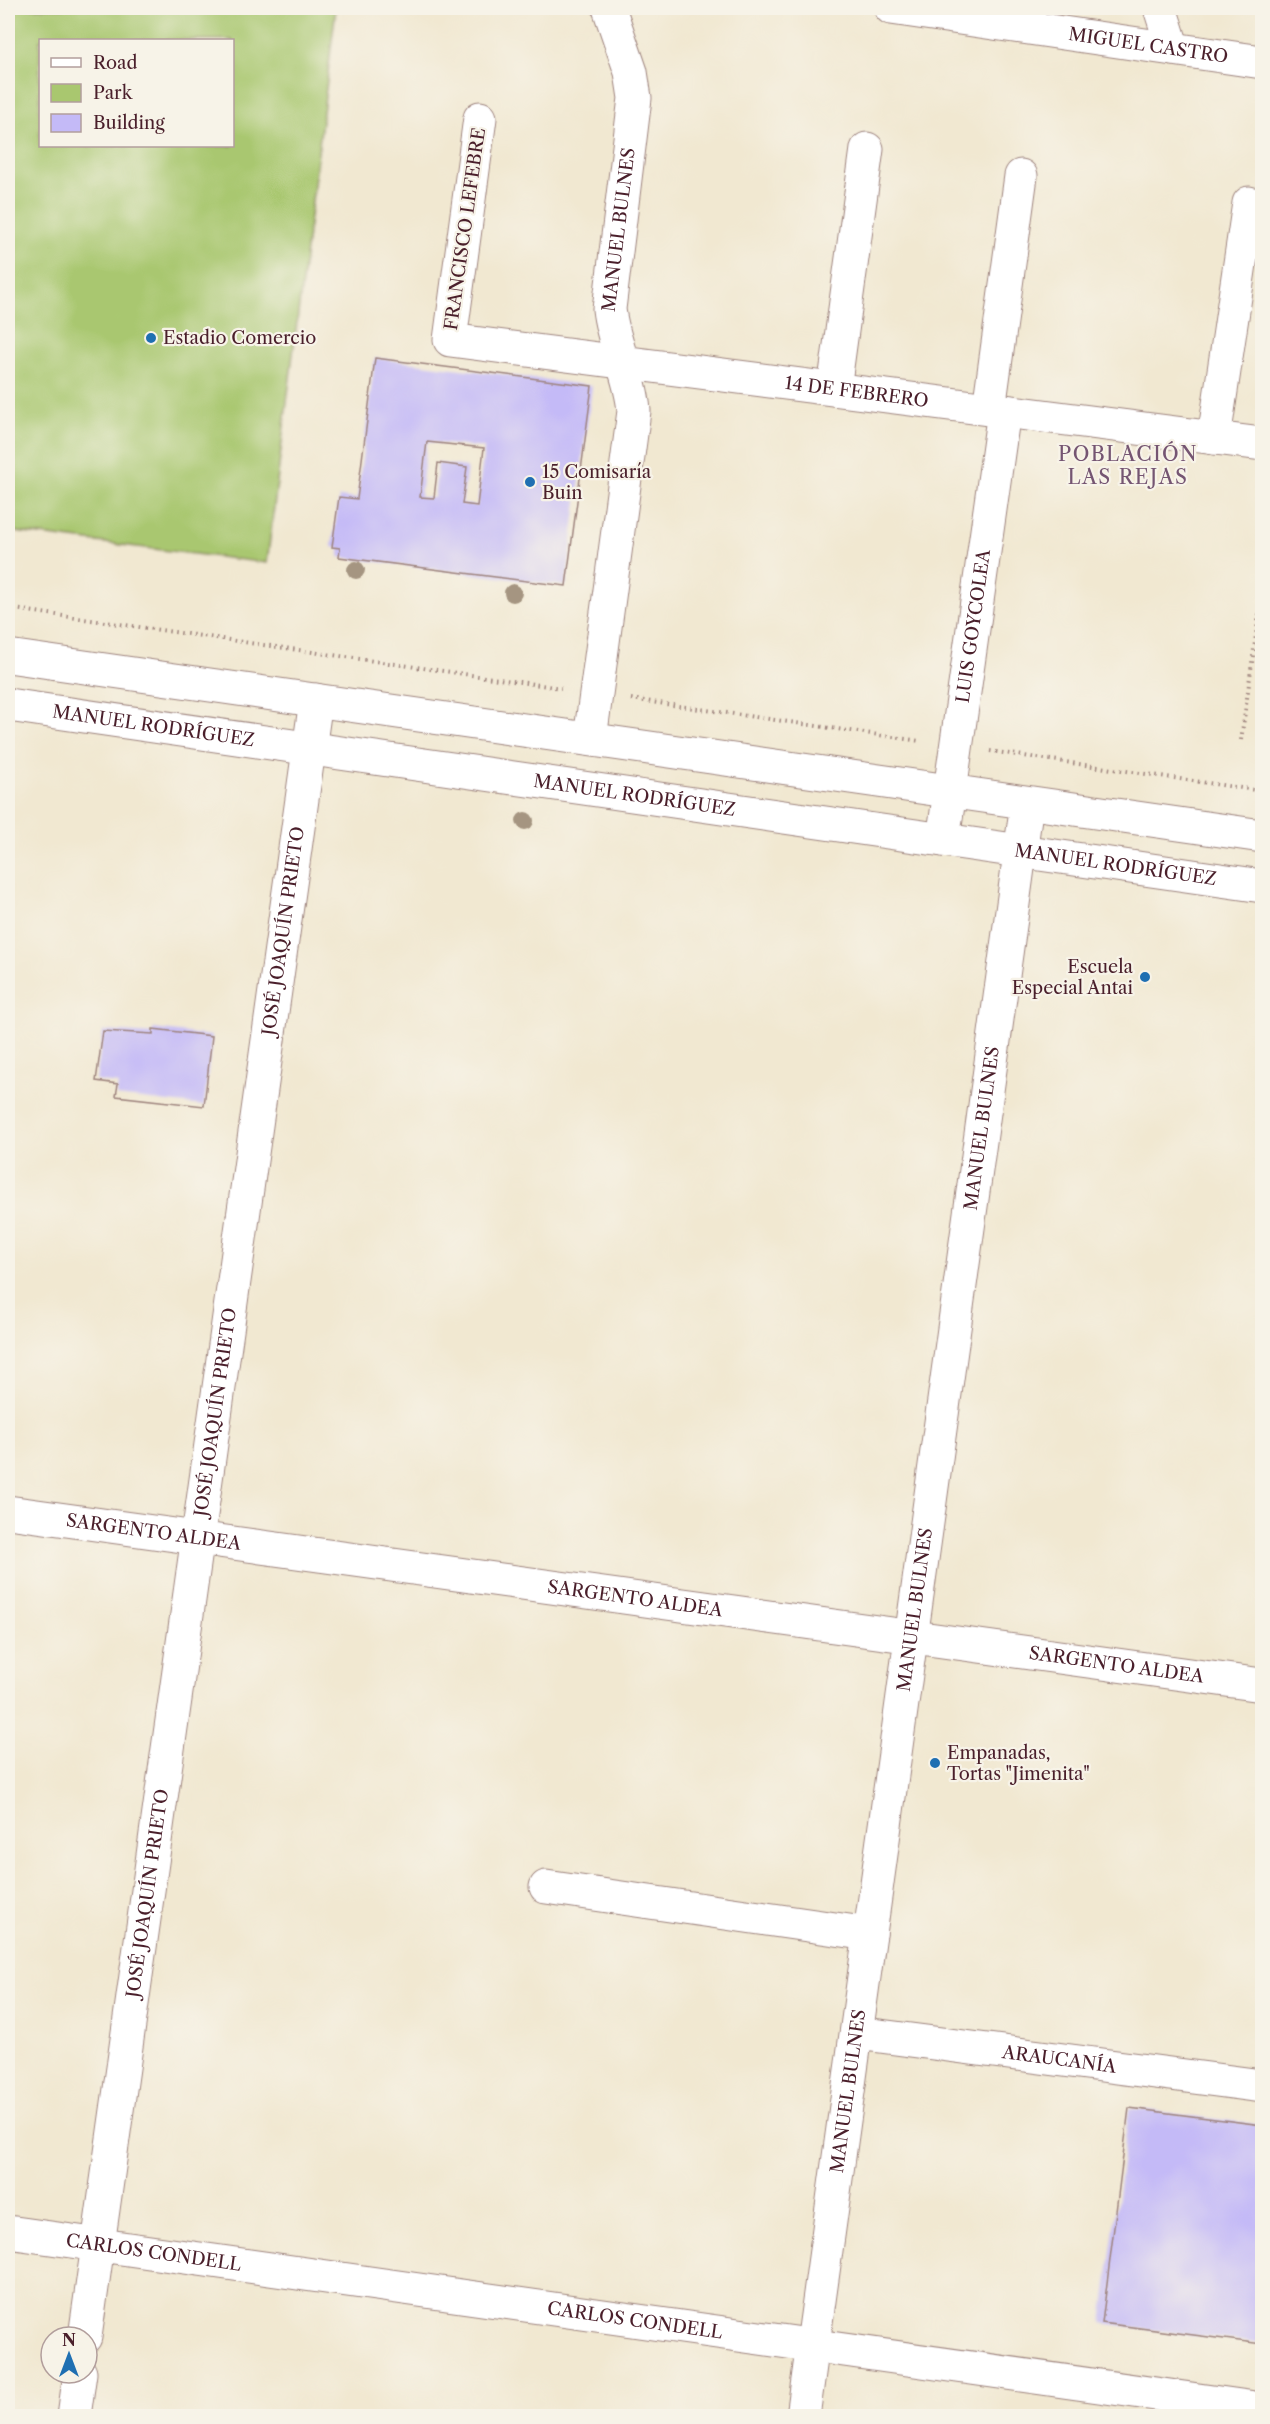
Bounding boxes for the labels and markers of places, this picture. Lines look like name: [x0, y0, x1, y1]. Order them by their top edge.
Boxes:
place label: Estadio Comercio: [163, 327, 316, 349]
marker: Estadio Comercio: [144, 331, 158, 345]
place label: 15 Comisaría Buin: [542, 461, 652, 504]
marker: 15 Comisaría Buin: [523, 475, 537, 489]
place label: Escuela Especial Antai: [1012, 956, 1134, 999]
marker: Escuela Especial Antai: [1138, 970, 1152, 984]
place label: Empanadas, Tortas "Jimenita": [947, 1742, 1090, 1785]
marker: Empanadas, Tortas "Jimenita": [928, 1756, 942, 1770]

